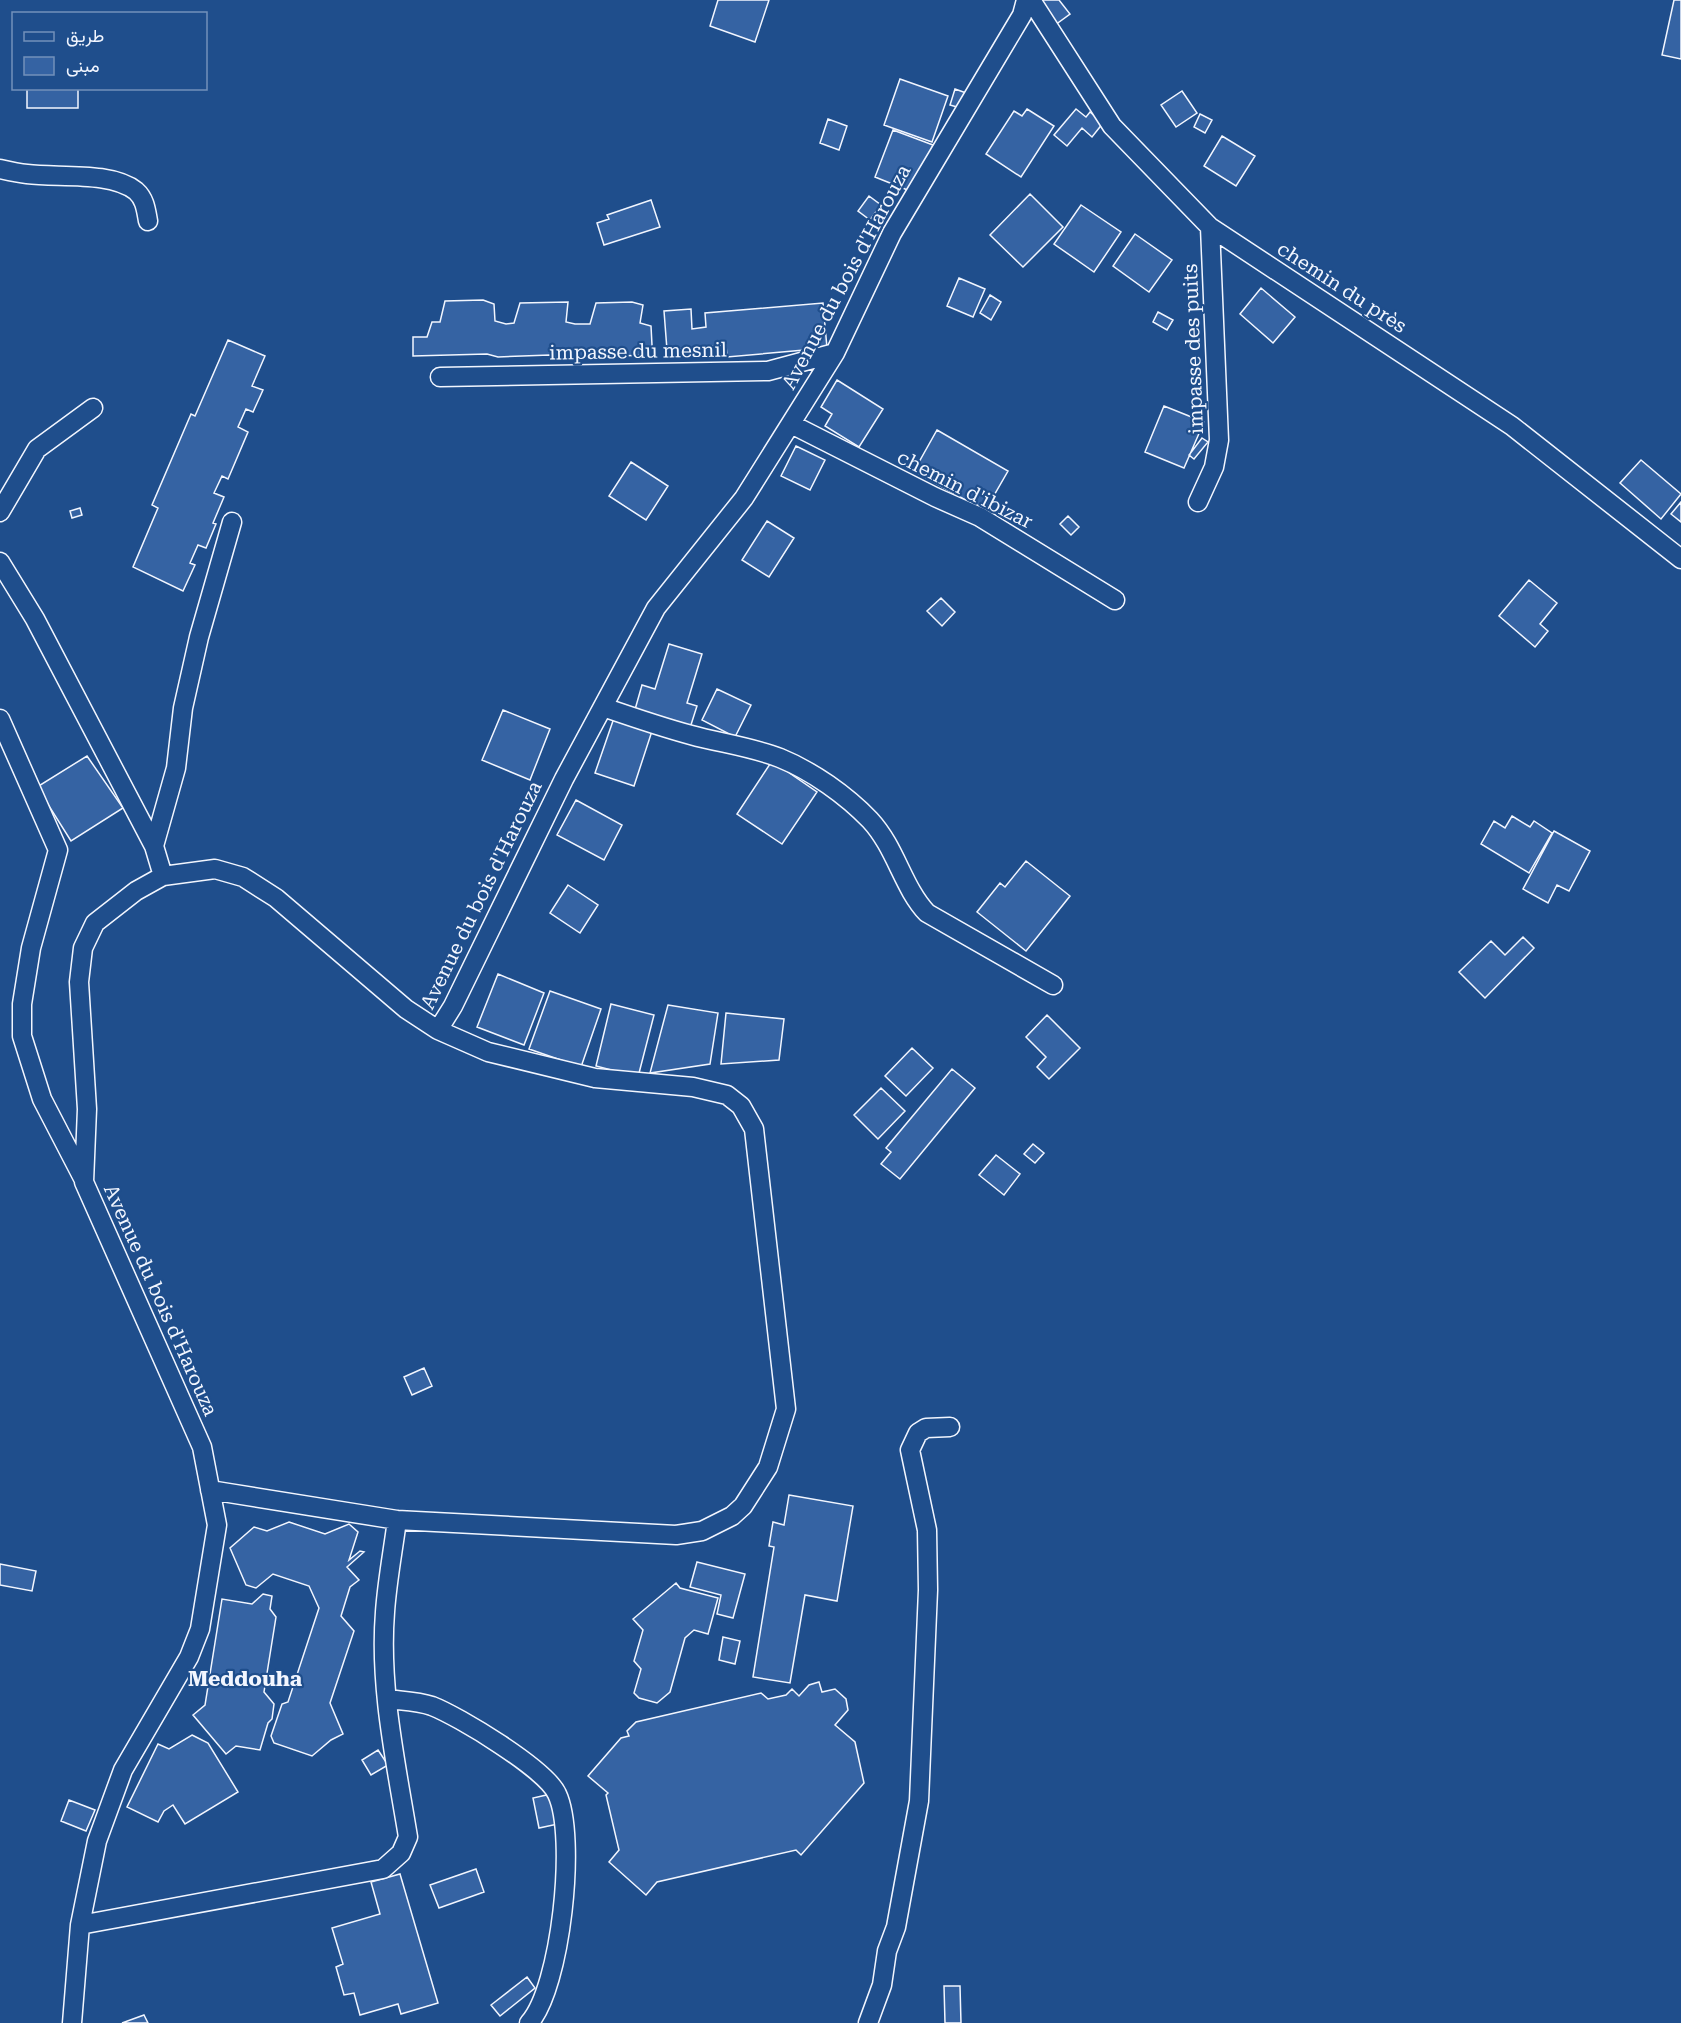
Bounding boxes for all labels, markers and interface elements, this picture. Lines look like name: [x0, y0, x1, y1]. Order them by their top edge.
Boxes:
legend: [12, 12, 207, 90]
text: طريق: [66, 25, 104, 47]
text: مبنى: [66, 55, 100, 77]
street label: Avenue du bois d'Harouza: [776, 160, 916, 393]
street label: chemin du près: [1273, 236, 1411, 338]
street label: impasse des puits: [1178, 263, 1208, 435]
street label: impasse du mesnil: [549, 337, 727, 365]
street label: chemin d'ibizar: [893, 444, 1037, 534]
street label: Avenue du bois d'Harouza: [415, 777, 547, 1013]
street label: Avenue du bois d'Harouza: [99, 1180, 223, 1420]
district label: Meddouha: [188, 1667, 303, 1691]

